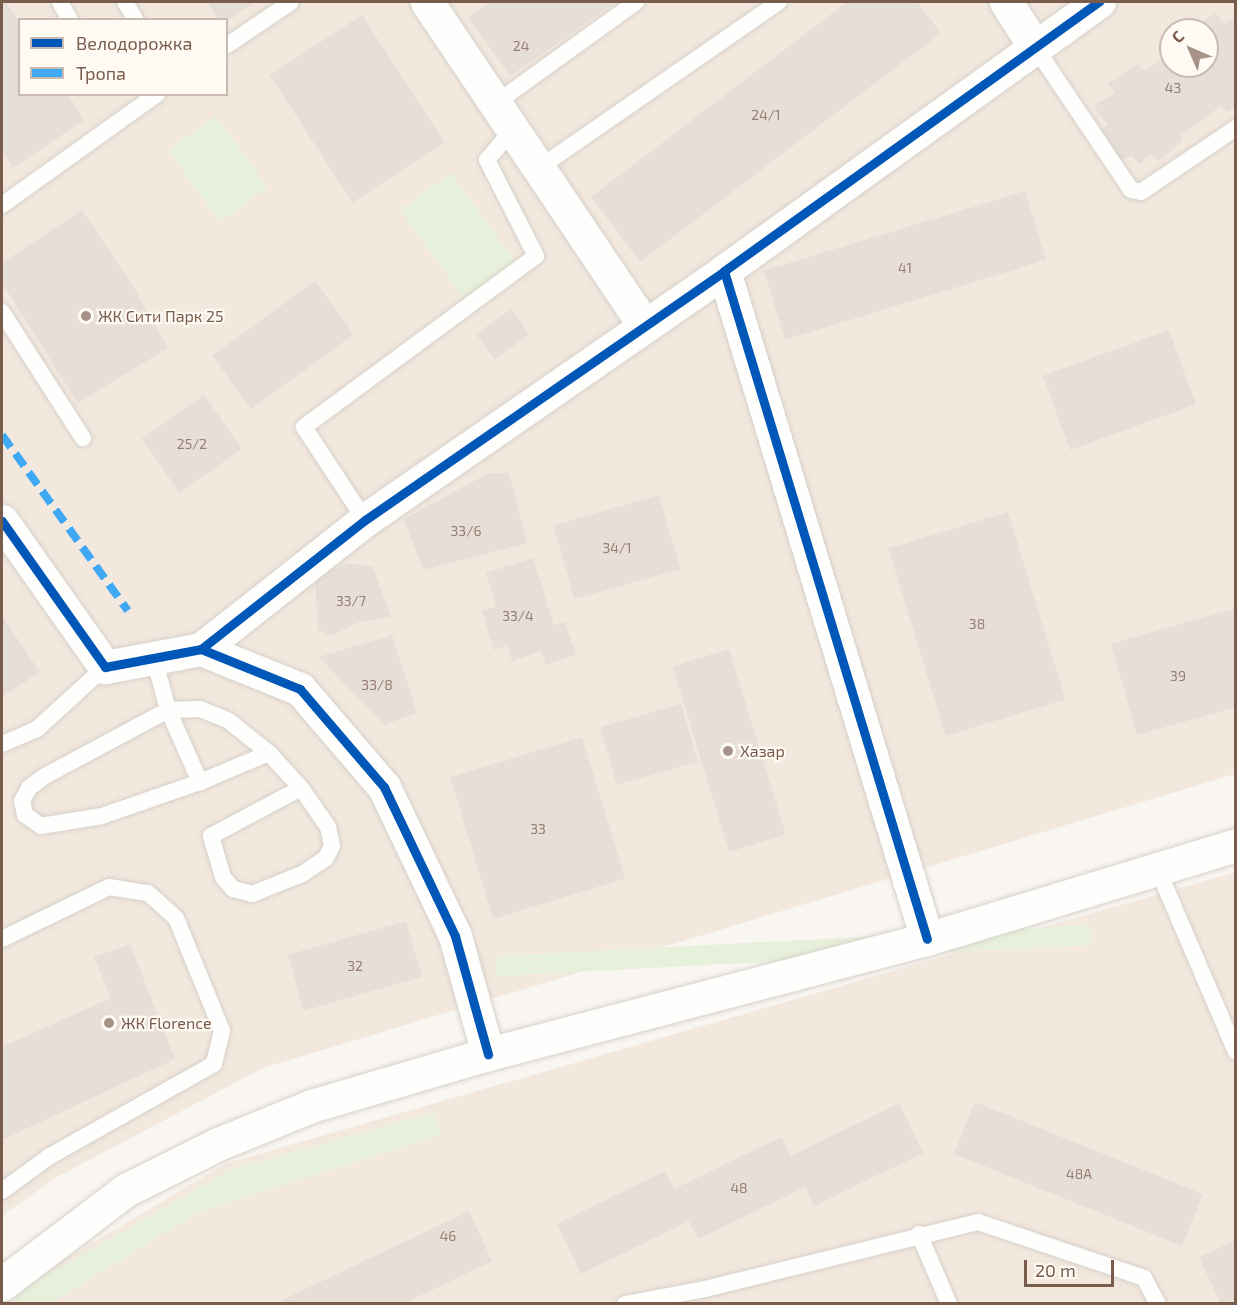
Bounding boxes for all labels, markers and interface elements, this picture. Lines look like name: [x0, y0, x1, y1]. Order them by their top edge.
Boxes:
legend: [18, 18, 228, 96]
north arrow: [1159, 18, 1219, 78]
text: С: [1167, 26, 1187, 46]
text: Велодорожка: [76, 32, 192, 54]
house number: 24: [513, 38, 529, 54]
text: Тропа: [76, 62, 126, 84]
house number: 43: [1165, 80, 1181, 96]
house number: 24/1: [751, 107, 781, 123]
house number: 41: [898, 260, 912, 276]
place label: ЖК Сити Парк 25: [98, 306, 224, 326]
marker: ЖК Сити Парк 25: [79, 309, 93, 323]
house number: 25/2: [177, 436, 207, 452]
house number: 33/6: [451, 523, 481, 539]
house number: 34/1: [602, 540, 632, 556]
house number: 33/7: [336, 593, 366, 609]
house number: 33/4: [502, 608, 534, 624]
house number: 38: [969, 616, 985, 632]
house number: 39: [1170, 668, 1186, 684]
house number: 33/8: [361, 677, 393, 693]
place label: Хазар: [740, 741, 785, 761]
marker: Хазар: [721, 744, 735, 758]
house number: 33: [530, 821, 546, 837]
house number: 32: [347, 958, 363, 974]
place label: ЖК Florence: [121, 1013, 212, 1033]
marker: ЖК Florence: [102, 1016, 116, 1030]
house number: 48А: [1066, 1166, 1092, 1182]
house number: 48: [730, 1180, 748, 1196]
house number: 46: [440, 1228, 456, 1244]
scale bar: [1027, 1248, 1117, 1286]
text: 20 m: [1035, 1259, 1076, 1281]

